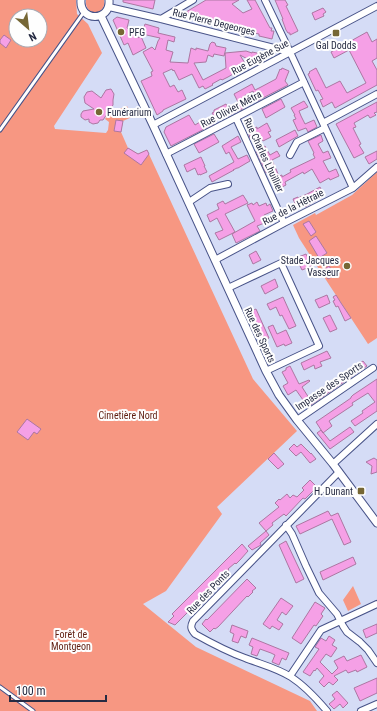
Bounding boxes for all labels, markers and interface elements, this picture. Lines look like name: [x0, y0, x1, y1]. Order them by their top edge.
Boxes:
street label: Rue Pierre Degeorges: [172, 6, 257, 38]
north arrow: [8, 8, 48, 48]
marker: PFG: [116, 27, 126, 37]
place label: PFG: [129, 27, 145, 38]
marker: Gal Dodds: [331, 28, 341, 38]
text: N: [26, 29, 38, 44]
street label: Rue Eugène Sue: [230, 37, 291, 77]
place label: Gal Dodds: [316, 40, 357, 51]
street label: Rue Olivier Métra: [199, 88, 263, 130]
marker: Funérarium: [94, 107, 104, 117]
place label: Funérarium: [107, 107, 151, 118]
street label: Rue Charles Lhuillier: [242, 116, 286, 194]
street label: Rue de la Hêtraie: [261, 187, 326, 227]
place label: Stade Jacques Vasseur: [281, 255, 339, 278]
marker: Stade Jacques Vasseur: [342, 261, 352, 271]
street label: Rue des Sports: [242, 306, 278, 365]
street label: Impasse des Sports: [293, 359, 365, 412]
park label: Cimetière Nord: [98, 410, 158, 421]
place label: H. Dunant: [314, 486, 353, 497]
marker: H. Dunant: [356, 486, 366, 496]
street label: Rue des Ponts: [184, 568, 232, 616]
park label: Forêt de Montgeon: [51, 629, 91, 652]
scale bar: [10, 677, 106, 703]
text: 100 m: [16, 684, 46, 698]

